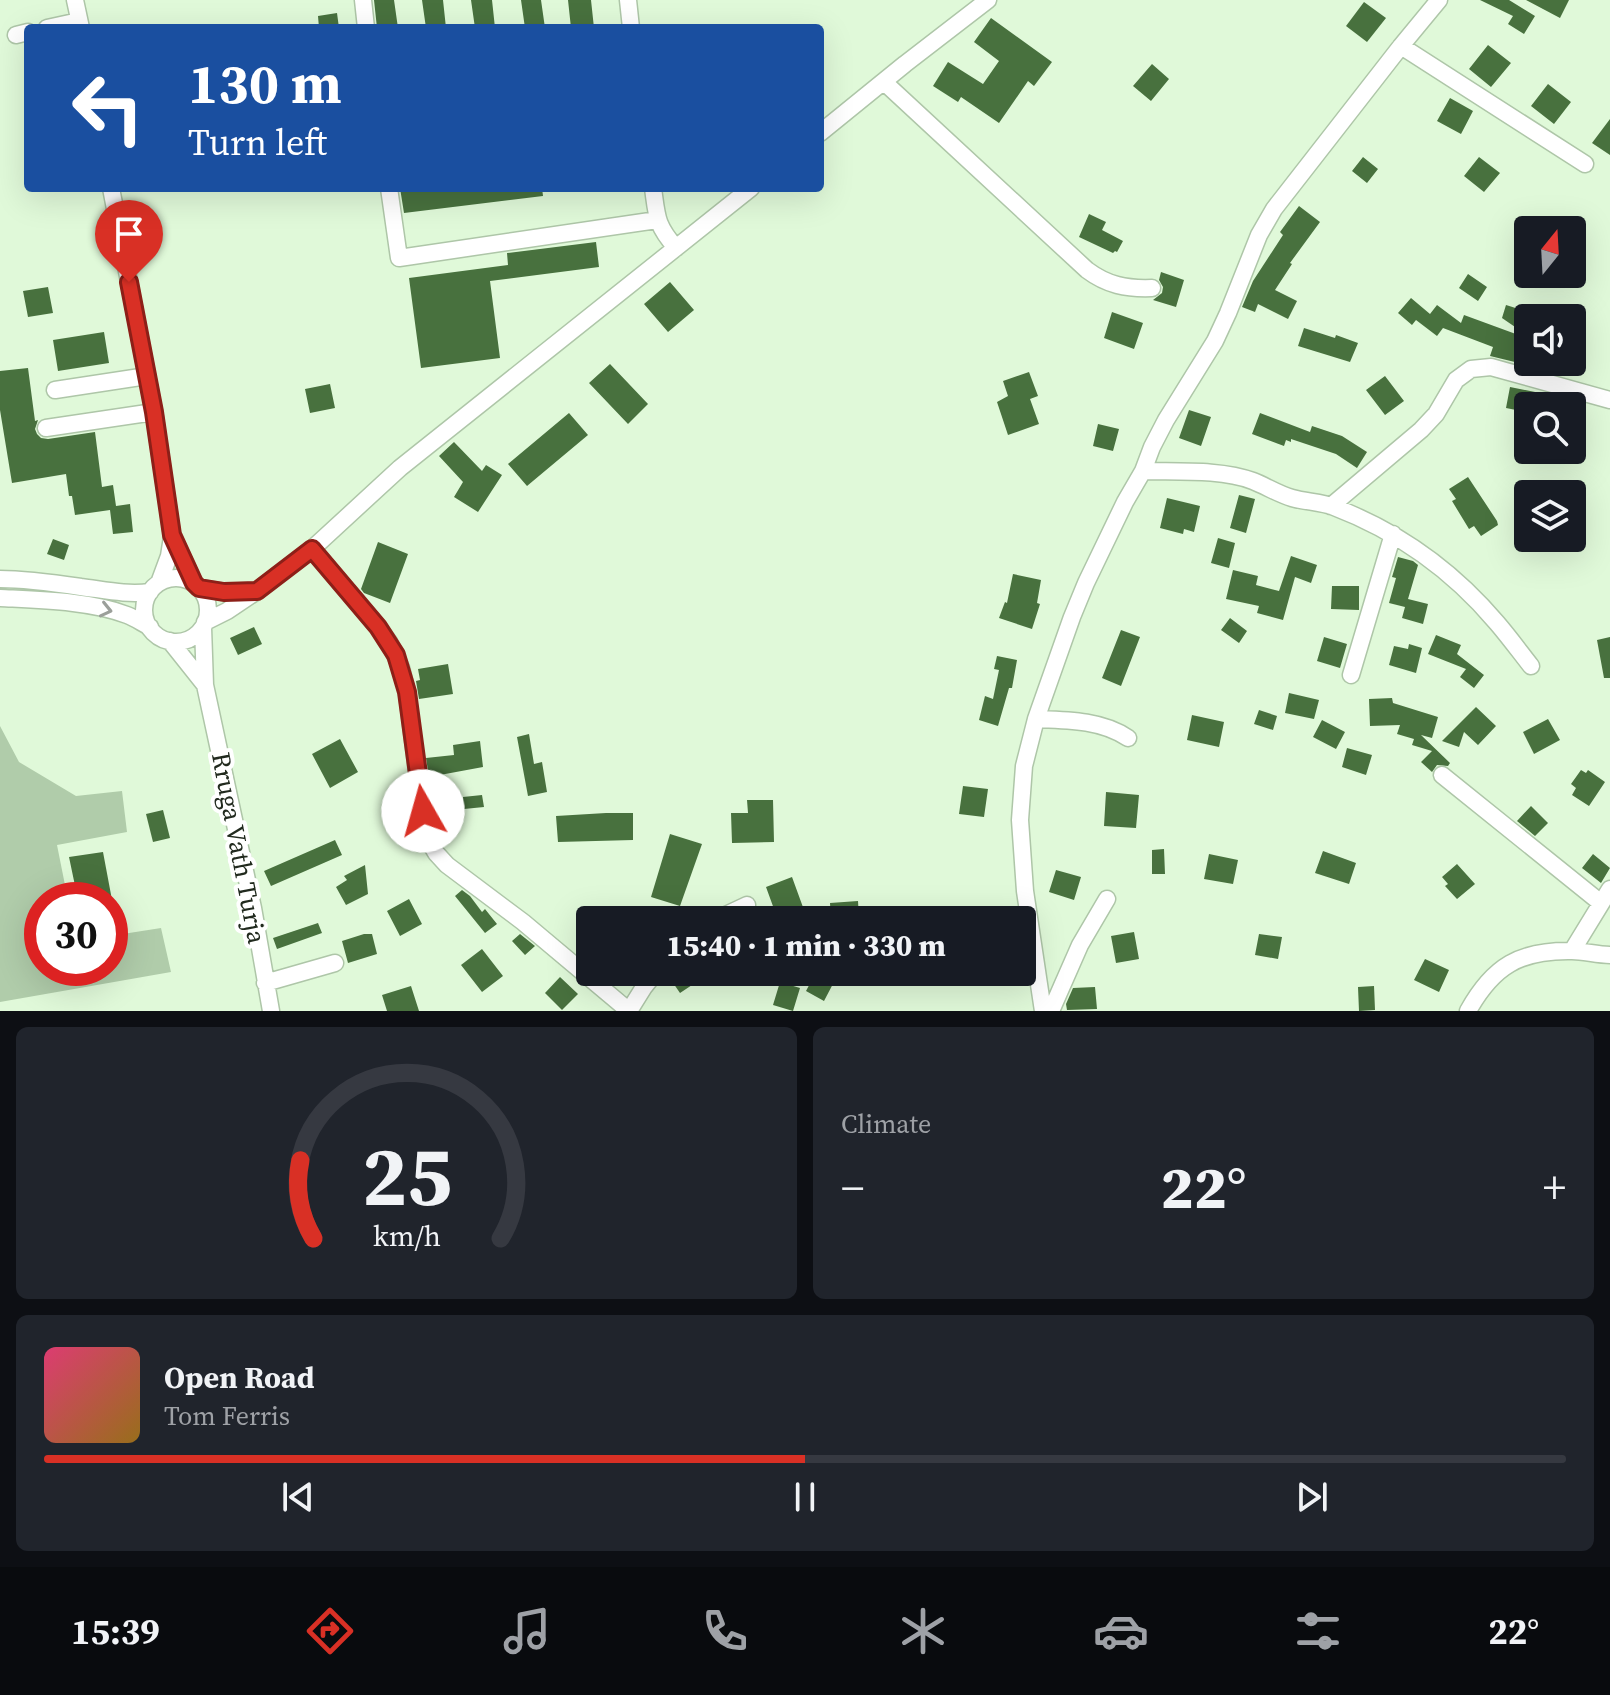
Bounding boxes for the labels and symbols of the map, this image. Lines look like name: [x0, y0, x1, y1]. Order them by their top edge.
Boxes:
pin: [95, 200, 163, 282]
north arrow: [1514, 216, 1586, 288]
one-way arrow: [99, 601, 112, 618]
street label: Rruga Vath Turja: [203, 749, 275, 948]
position arrow: [381, 769, 465, 853]
speed limit sign: 30: [24, 882, 128, 986]

